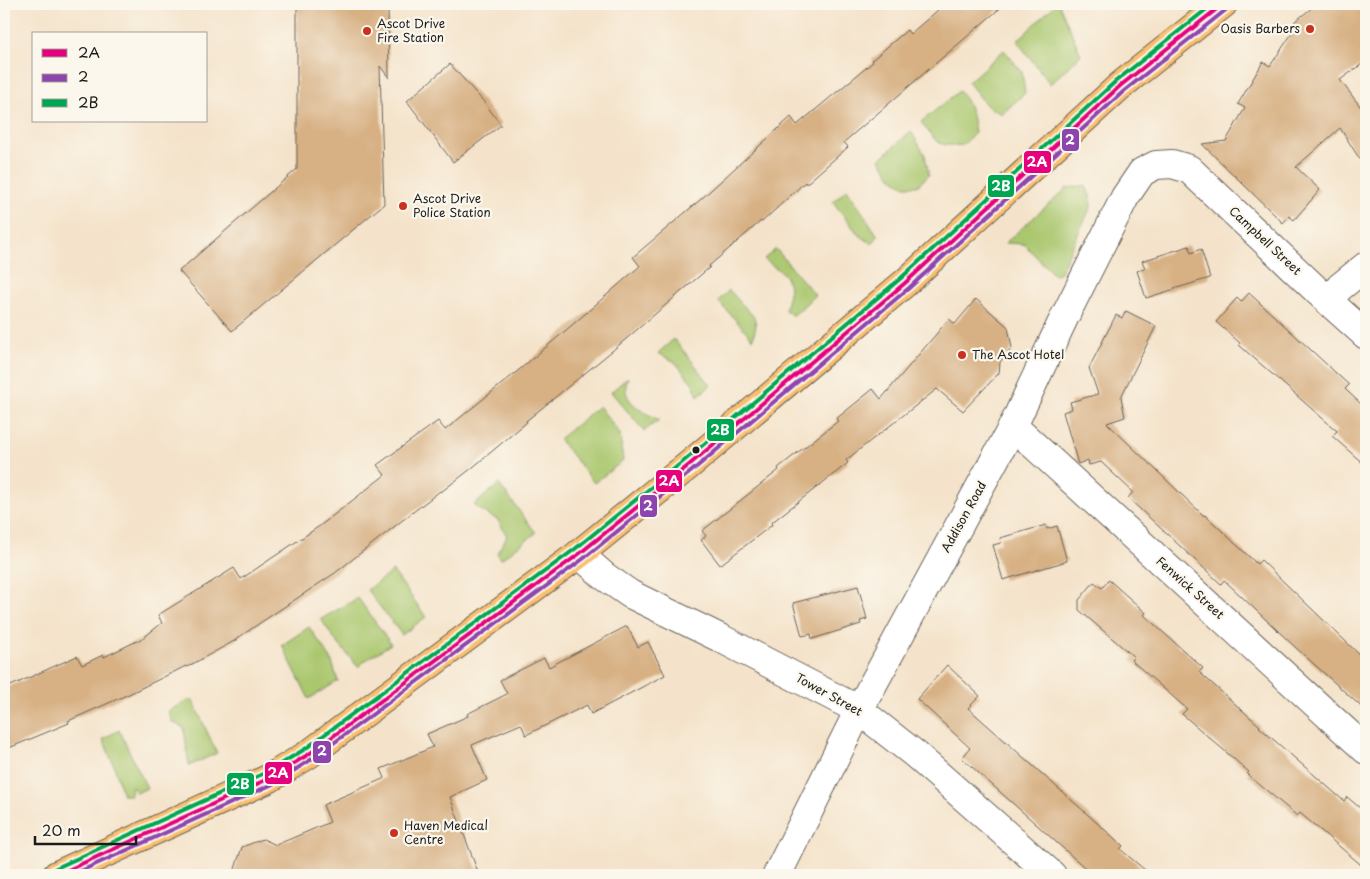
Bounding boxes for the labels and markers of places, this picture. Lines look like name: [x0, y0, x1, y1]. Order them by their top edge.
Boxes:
place label: Ascot Drive Fire Station: [377, 14, 445, 46]
place label: Oasis Barbers: [1220, 19, 1301, 37]
marker: Oasis Barbers: [1304, 23, 1316, 35]
marker: Ascot Drive Fire Station: [361, 25, 373, 37]
place label: Ascot Drive Police Station: [413, 189, 491, 221]
marker: Ascot Drive Police Station: [397, 200, 409, 212]
place label: The Ascot Hotel: [972, 345, 1064, 363]
marker: The Ascot Hotel: [956, 349, 968, 361]
unlabelled marker: [691, 445, 701, 455]
place label: Haven Medical Centre: [404, 816, 488, 848]
marker: Haven Medical Centre: [388, 827, 400, 839]

